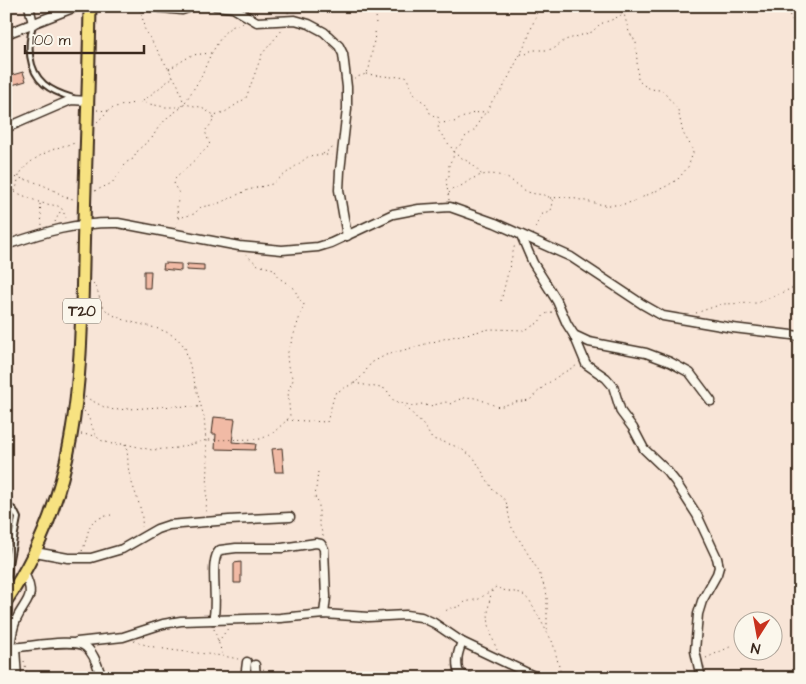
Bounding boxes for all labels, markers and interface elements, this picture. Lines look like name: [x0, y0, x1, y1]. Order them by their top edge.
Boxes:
scale bar: [25, 22, 144, 54]
text: 100 m: [32, 30, 71, 51]
road number: T20: [63, 298, 101, 324]
north arrow: [734, 612, 784, 662]
text: N: [749, 637, 762, 658]

